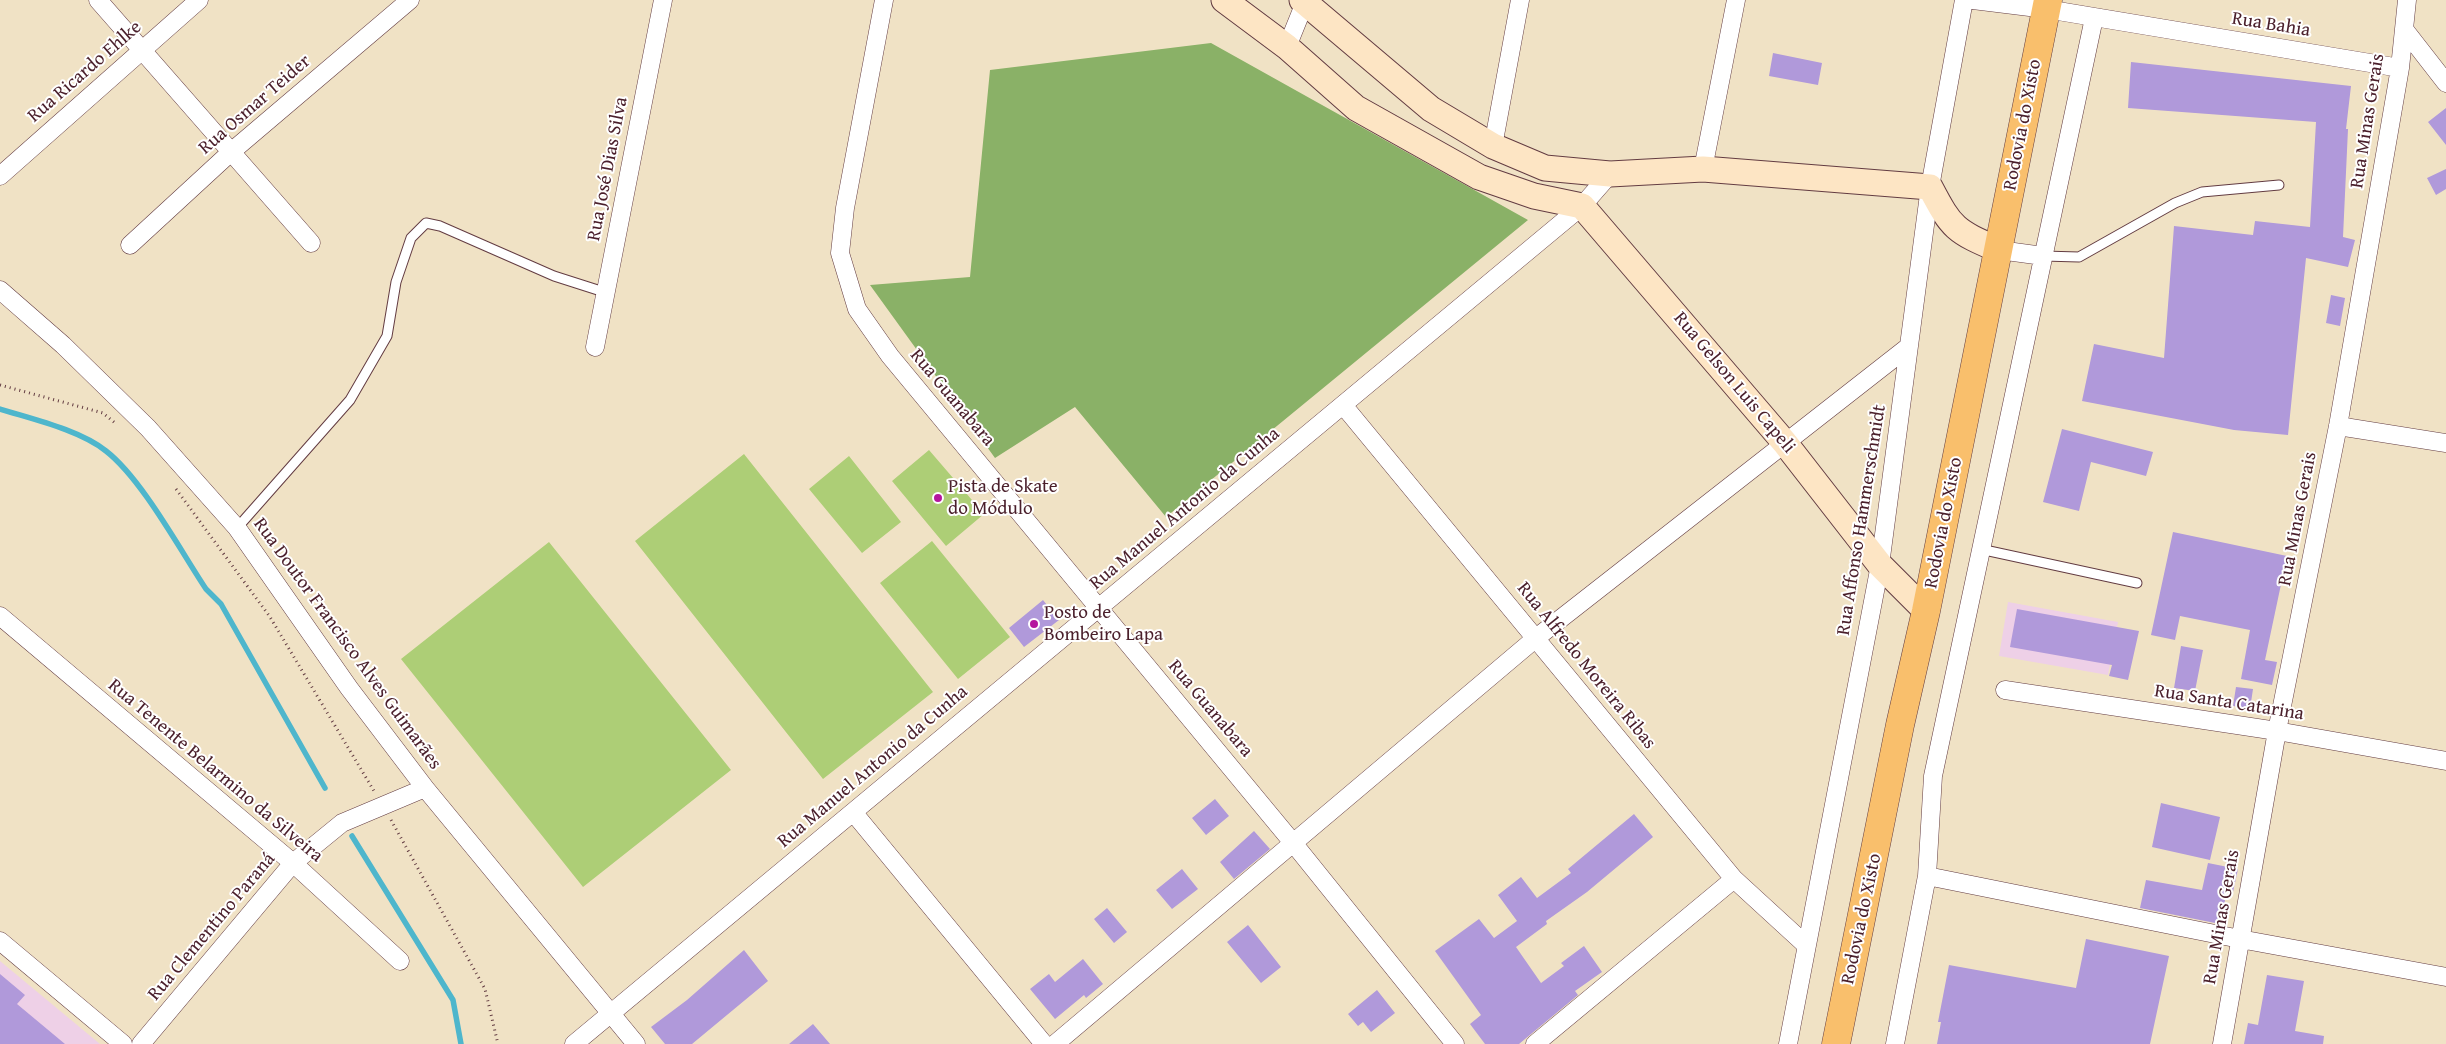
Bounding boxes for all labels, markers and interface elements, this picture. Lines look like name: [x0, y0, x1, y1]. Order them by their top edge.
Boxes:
street label: Rua Bahia: [2230, 8, 2312, 42]
street label: Rua Ricardo Ehlke: [23, 16, 147, 128]
street label: Rua Osmar Teider: [194, 50, 316, 160]
street label: Rua Minas Gerais: [2346, 52, 2390, 190]
street label: Rodovia do Xisto: [1999, 57, 2047, 193]
street label: Rua José Dias Silva: [583, 95, 633, 243]
street label: Rua Gelson Luis Capeli: [1668, 308, 1800, 458]
street label: Rua Guanabara: [905, 345, 999, 451]
street label: Rua Affonso Hammerschmidt: [1832, 403, 1892, 637]
street label: Rua Manuel Antonio da Cunha: [1085, 423, 1285, 595]
street label: Rua Minas Gerais: [2274, 450, 2322, 588]
street label: Rodovia do Xisto: [1920, 455, 1968, 591]
place label: Pista de Skate do Módulo: [948, 476, 1058, 520]
marker: Pista de Skate do Módulo: [932, 492, 944, 504]
street label: Rua Doutor Francisco Alves Guimarães: [248, 514, 446, 774]
street label: Rua Alfredo Moreira Ribas: [1512, 578, 1660, 754]
place label: Posto de Bombeiro Lapa: [1044, 602, 1163, 646]
marker: Posto de Bombeiro Lapa: [1028, 618, 1040, 630]
street label: Rua Guanabara: [1163, 656, 1257, 762]
street label: Rua Tenente Belarmino da Silveira: [103, 674, 327, 868]
street label: Rua Santa Catarina: [2153, 680, 2305, 726]
street label: Rua Manuel Antonio da Cunha: [773, 681, 973, 853]
street label: Rua Clementino Paraná: [143, 848, 281, 1006]
street label: Rua Minas Gerais: [2199, 848, 2245, 986]
street label: Rodovia do Xisto: [1837, 852, 1887, 986]

